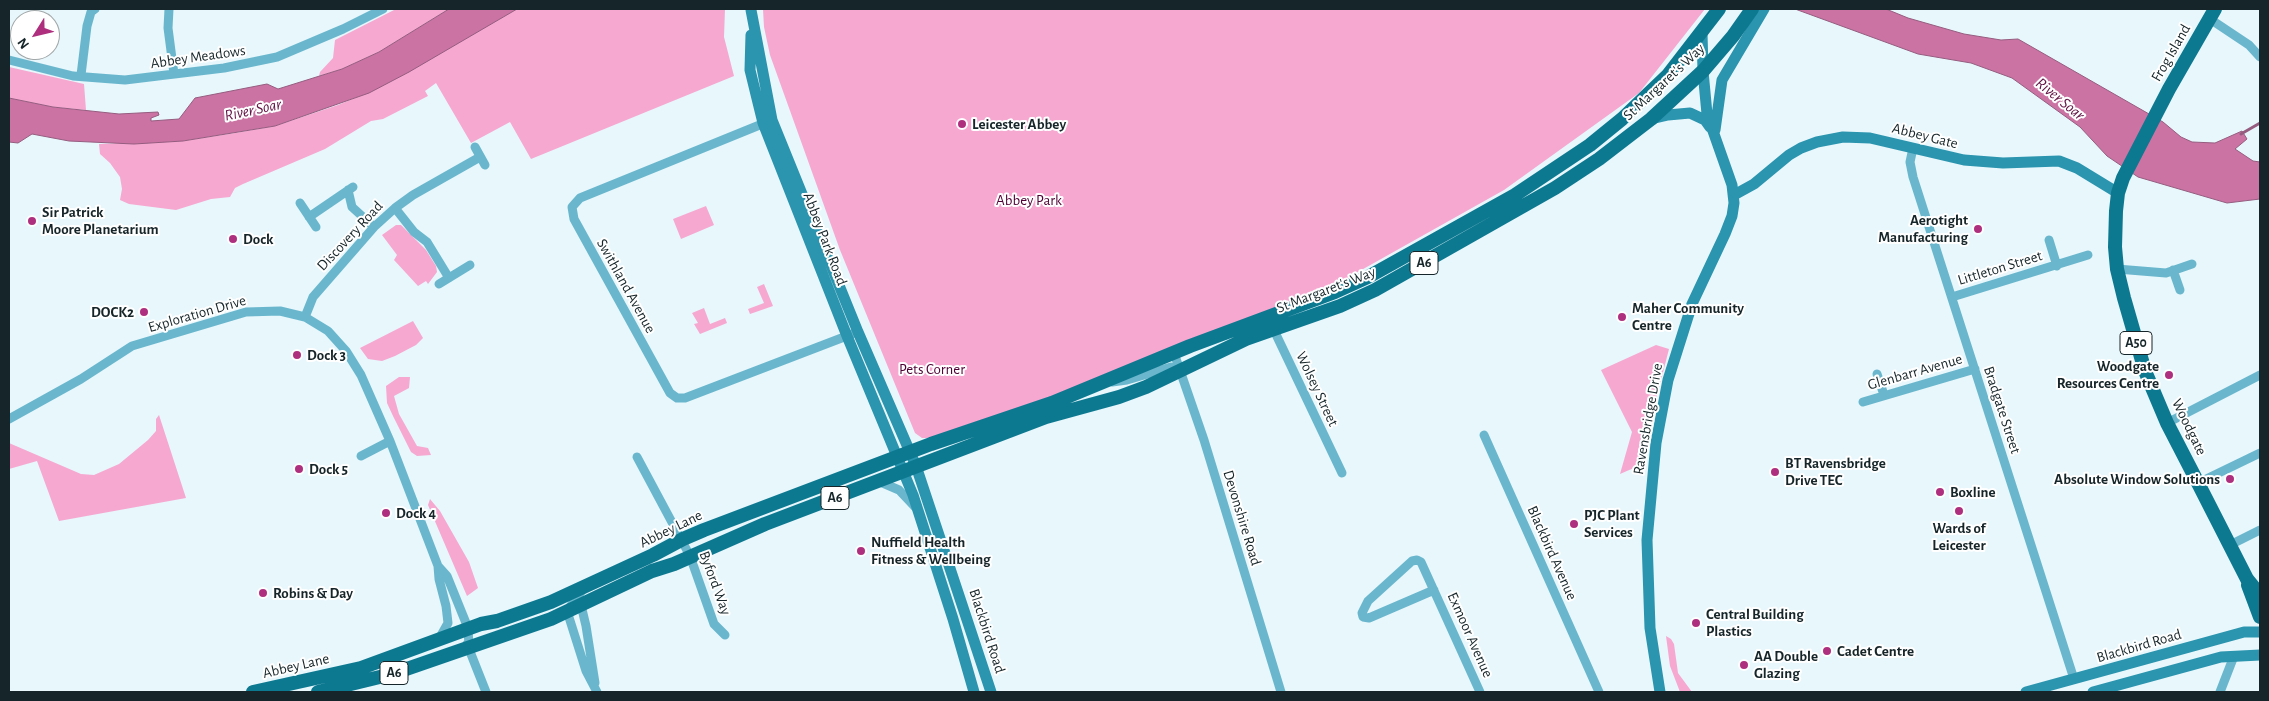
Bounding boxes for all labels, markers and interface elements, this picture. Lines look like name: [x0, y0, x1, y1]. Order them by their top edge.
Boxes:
north arrow: [10, 10, 60, 60]
street label: Frog Island: [2147, 21, 2195, 85]
text: N: [15, 35, 32, 51]
street label: St Margaret's Way: [1620, 40, 1708, 124]
street label: Abbey Meadows: [149, 41, 247, 73]
water label: River Soar: [2032, 73, 2088, 125]
water label: River Soar: [223, 95, 283, 125]
place label: Leicester Abbey: [972, 115, 1066, 133]
marker: Leicester Abbey: [956, 118, 968, 130]
street label: Abbey Gate: [1890, 119, 1960, 153]
street label: Abbey Park Road: [799, 190, 851, 288]
park label: Abbey Park: [996, 191, 1062, 209]
street label: Discovery Road: [313, 197, 387, 275]
place label: Sir Patrick Moore Planetarium: [42, 203, 159, 238]
place label: Aerotight Manufacturing: [1878, 211, 1968, 246]
marker: Sir Patrick Moore Planetarium: [26, 215, 38, 227]
marker: Aerotight Manufacturing: [1972, 223, 1984, 235]
place label: Dock: [243, 230, 273, 248]
marker: Dock: [227, 233, 239, 245]
street label: Swithland Avenue: [593, 236, 659, 336]
street label: Littleton Street: [1956, 247, 2044, 289]
road number: A6: [1410, 252, 1438, 274]
street label: St Margaret's Way: [1274, 263, 1378, 317]
street label: Exploration Drive: [146, 291, 248, 337]
place label: Maher Community Centre: [1632, 299, 1744, 334]
place label: DOCK2: [91, 303, 134, 321]
marker: DOCK2: [138, 306, 150, 318]
marker: Maher Community Centre: [1616, 311, 1628, 323]
road number: A50: [2120, 332, 2152, 354]
place label: Dock 3: [307, 346, 346, 364]
marker: Dock 3: [291, 349, 303, 361]
street label: Wolsey Street: [1292, 349, 1342, 429]
street label: Glenbarr Avenue: [1866, 350, 1964, 394]
place label: Woodgate Resources Centre: [2057, 357, 2159, 392]
park label: Pets Corner: [899, 360, 965, 378]
street label: Ravensbridge Drive: [1629, 362, 1667, 476]
street label: Bradgate Street: [1979, 364, 2025, 456]
marker: Woodgate Resources Centre: [2163, 369, 2175, 381]
street label: Woodgate: [2168, 396, 2210, 458]
place label: BT Ravensbridge Drive TEC: [1785, 454, 1886, 489]
place label: Dock 5: [309, 460, 348, 478]
marker: Dock 5: [293, 463, 305, 475]
marker: BT Ravensbridge Drive TEC: [1769, 466, 1781, 478]
street label: Devonshire Road: [1219, 468, 1265, 568]
place label: Absolute Window Solutions: [2054, 470, 2220, 488]
marker: Absolute Window Solutions: [2224, 473, 2236, 485]
place label: Boxline: [1950, 483, 1996, 501]
road number: A6: [821, 486, 849, 509]
marker: Boxline: [1934, 486, 1946, 498]
street label: Blackbird Avenue: [1523, 503, 1581, 603]
place label: Dock 4: [396, 504, 436, 522]
marker: Wards of Leicester: [1953, 505, 1965, 517]
street label: Abbey Lane: [637, 506, 705, 552]
place label: PJC Plant Services: [1584, 506, 1640, 541]
marker: Dock 4: [380, 507, 392, 519]
marker: PJC Plant Services: [1568, 518, 1580, 530]
place label: Wards of Leicester: [1932, 519, 1986, 554]
place label: Nuffield Health Fitness & Wellbeing: [871, 533, 991, 568]
marker: Nuffield Health Fitness & Wellbeing: [855, 545, 867, 557]
street label: Byford Way: [695, 549, 735, 617]
place label: Robins & Day: [273, 584, 353, 602]
marker: Robins & Day: [257, 587, 269, 599]
street label: Blackbird Road: [965, 587, 1009, 675]
street label: Exmoor Avenue: [1443, 590, 1497, 680]
place label: Central Building Plastics: [1706, 605, 1804, 640]
marker: Central Building Plastics: [1690, 617, 1702, 629]
street label: Blackbird Road: [2094, 625, 2184, 667]
place label: Cadet Centre: [1837, 642, 1914, 660]
marker: Cadet Centre: [1821, 645, 1833, 657]
place label: AA Double Glazing: [1754, 647, 1818, 682]
street label: Abbey Lane: [261, 650, 331, 682]
marker: AA Double Glazing: [1738, 659, 1750, 671]
road number: A6: [380, 661, 408, 684]

